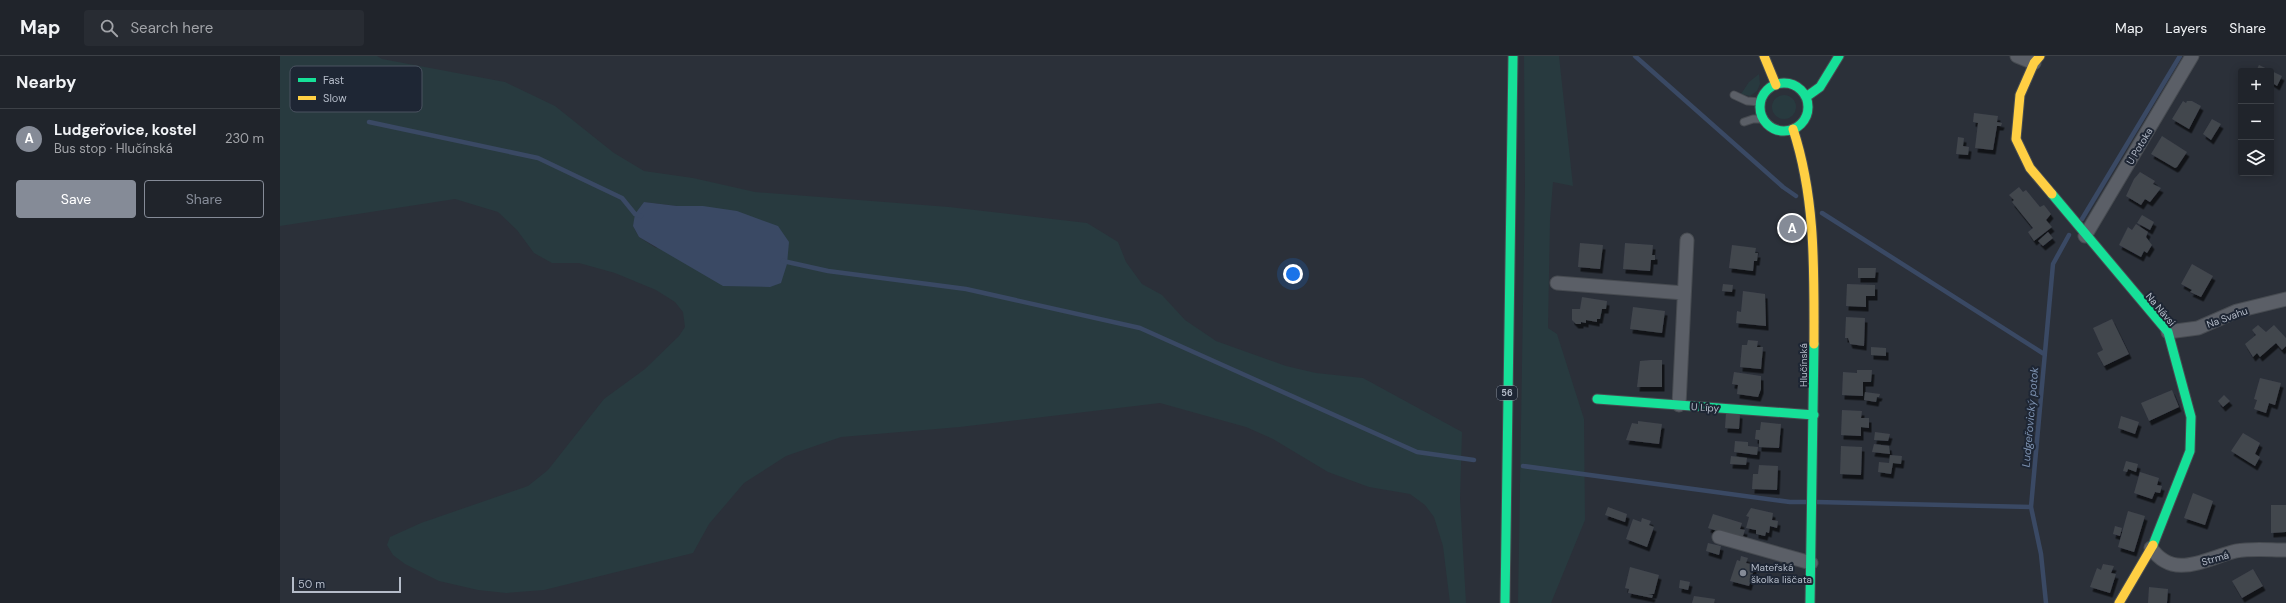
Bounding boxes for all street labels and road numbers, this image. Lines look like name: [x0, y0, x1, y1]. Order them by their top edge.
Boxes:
street label: U Potoka: [2123, 126, 2155, 167]
street label: Na Návsi: [2143, 290, 2178, 329]
street label: Na Svahu: [2205, 304, 2250, 331]
street label: Hlučínská: [1797, 343, 1810, 387]
road number: 56: [1497, 386, 1517, 400]
street label: U Lípy: [1690, 400, 1720, 415]
street label: Strmá: [2200, 548, 2230, 569]

